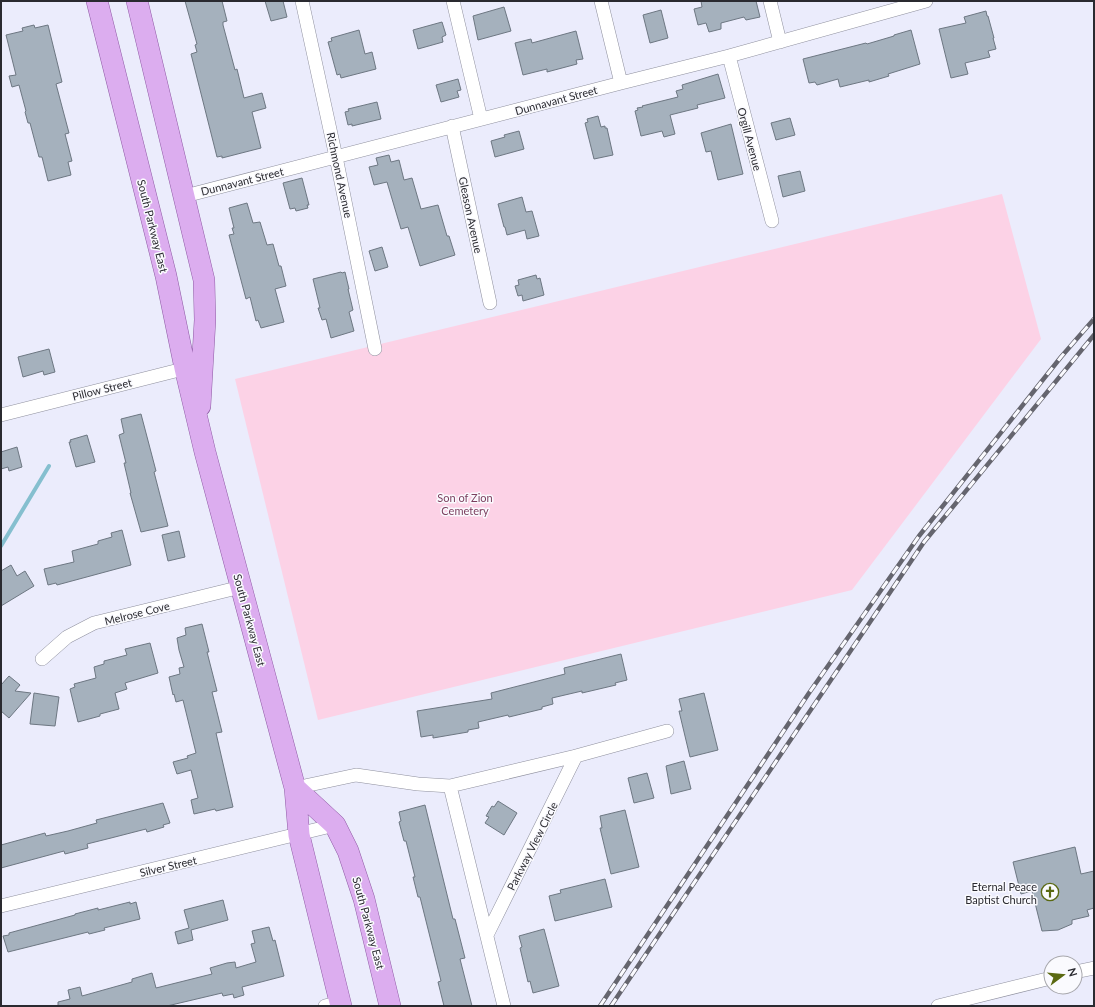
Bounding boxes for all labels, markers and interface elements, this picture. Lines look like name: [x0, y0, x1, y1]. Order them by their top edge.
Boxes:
street label: Dunnavant Street: [513, 83, 599, 117]
street label: Orgill Avenue: [735, 106, 765, 172]
street label: Richmond Avenue: [325, 131, 355, 219]
street label: Dunnavant Street: [199, 164, 285, 198]
street label: Gleason Avenue: [457, 176, 485, 255]
street label: South Parkway East: [135, 178, 171, 274]
street label: Pillow Street: [71, 375, 133, 403]
park label: Son of Zion Cemetery: [437, 491, 493, 517]
street label: South Parkway East: [231, 572, 269, 668]
street label: Melrose Cove: [103, 599, 171, 627]
street label: Parkway View Circle: [504, 799, 560, 892]
street label: Silver Street: [138, 853, 198, 879]
street label: South Parkway East: [350, 875, 388, 971]
place label: Eternal Peace Baptist Church: [965, 880, 1037, 906]
church icon: Eternal Peace Baptist Church: [1040, 882, 1060, 902]
north arrow: [1043, 955, 1083, 995]
text: N: [1066, 966, 1081, 978]

